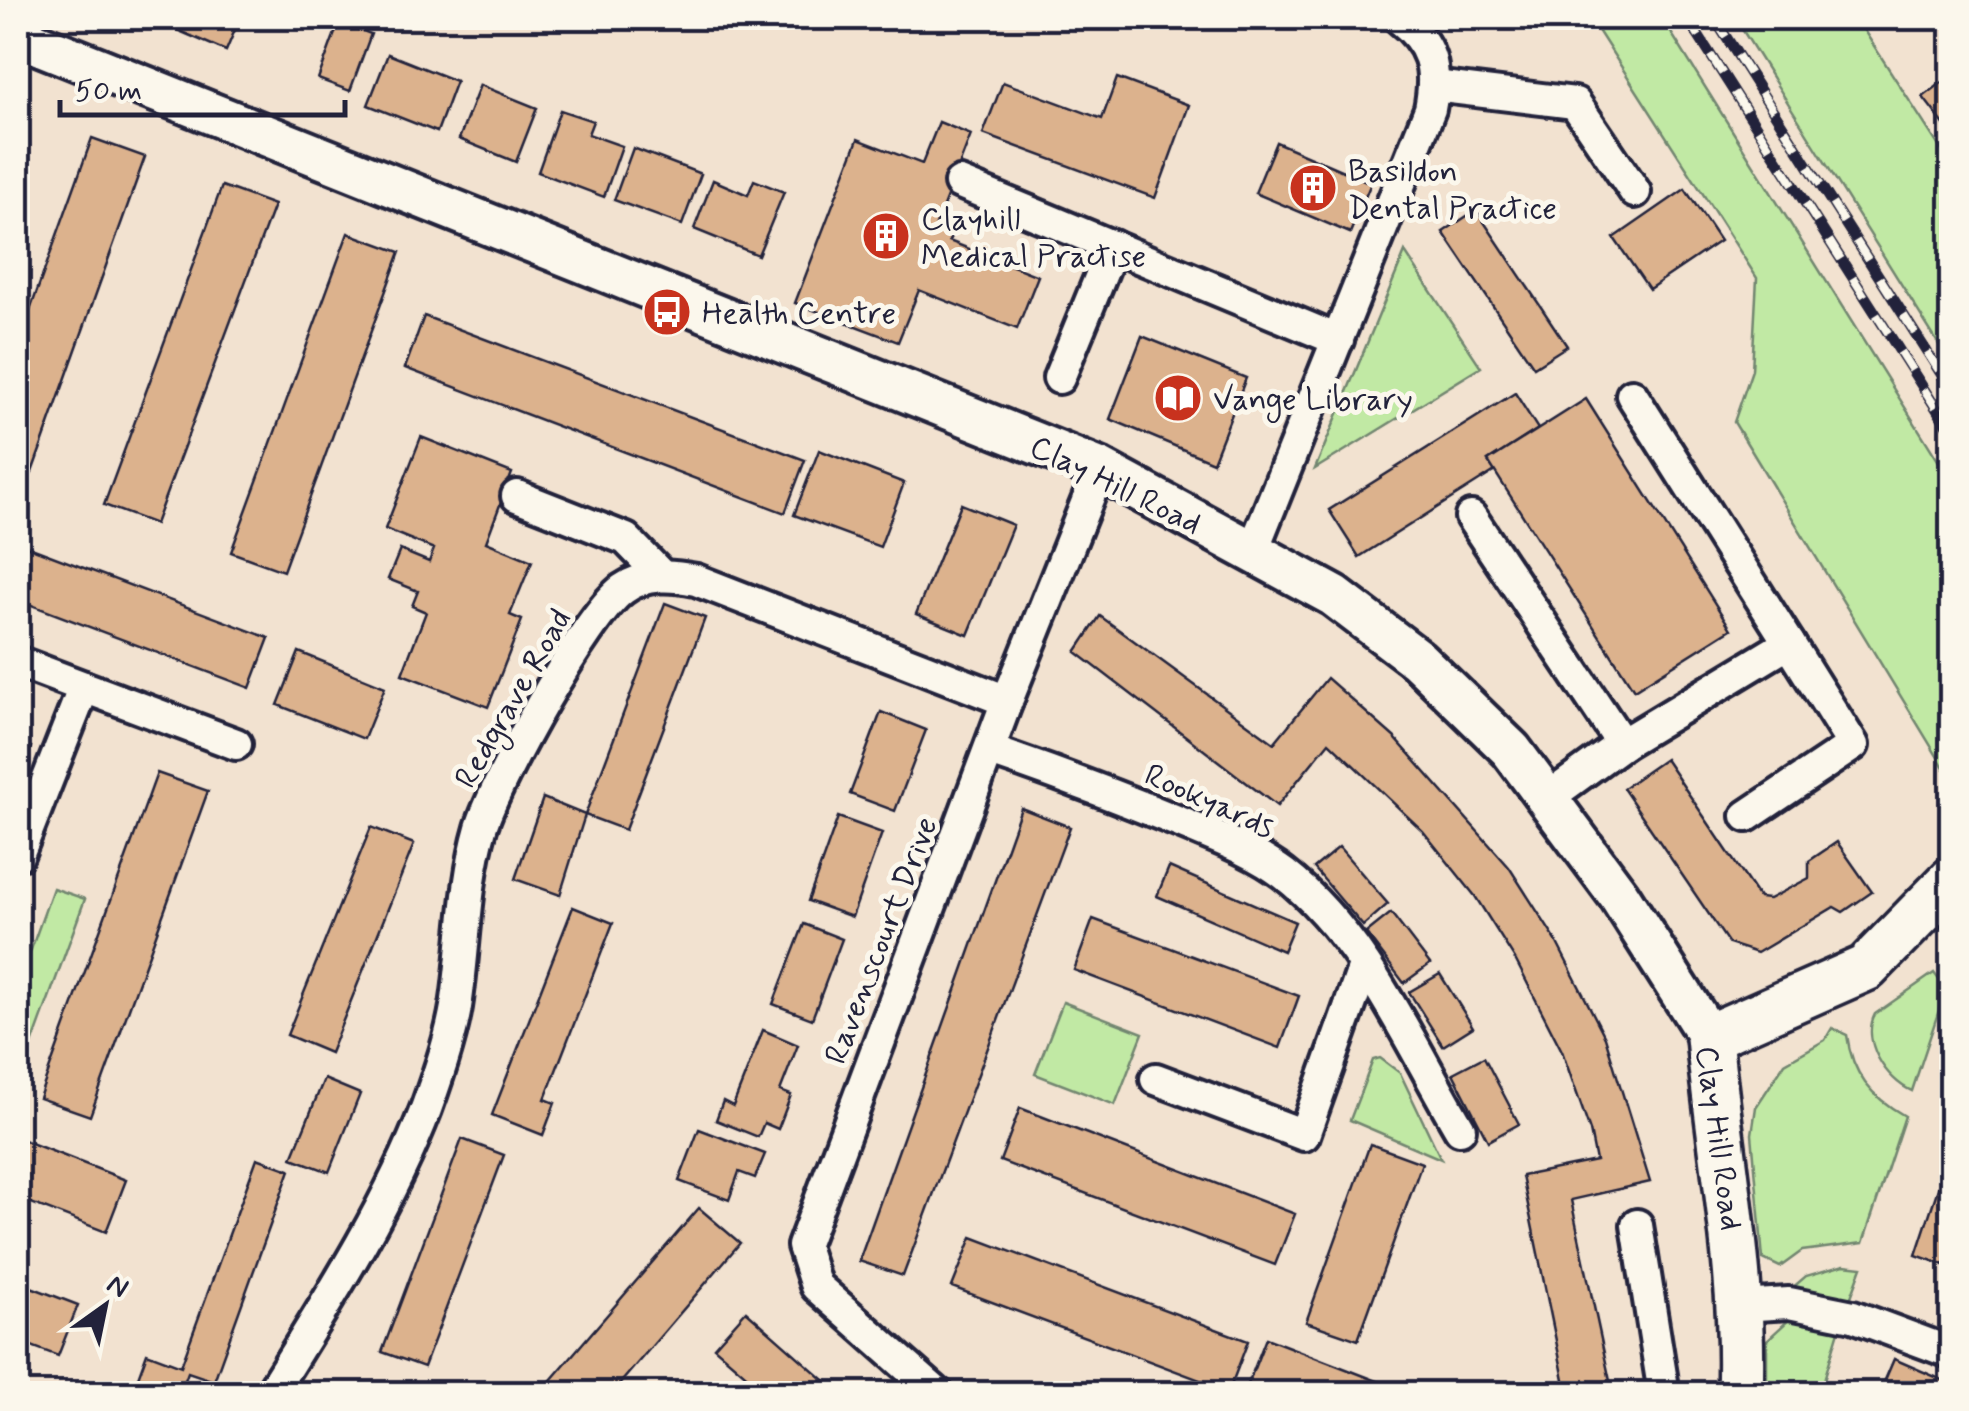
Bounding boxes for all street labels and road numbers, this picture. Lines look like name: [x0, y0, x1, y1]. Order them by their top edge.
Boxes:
street label: Clay Hill Road: [1022, 426, 1208, 545]
street label: Redgrave Road: [445, 602, 584, 797]
street label: Rookyards: [1138, 755, 1281, 849]
street label: Ravenscourt Drive: [815, 811, 948, 1070]
street label: Clay Hill Road: [1684, 1043, 1752, 1233]

